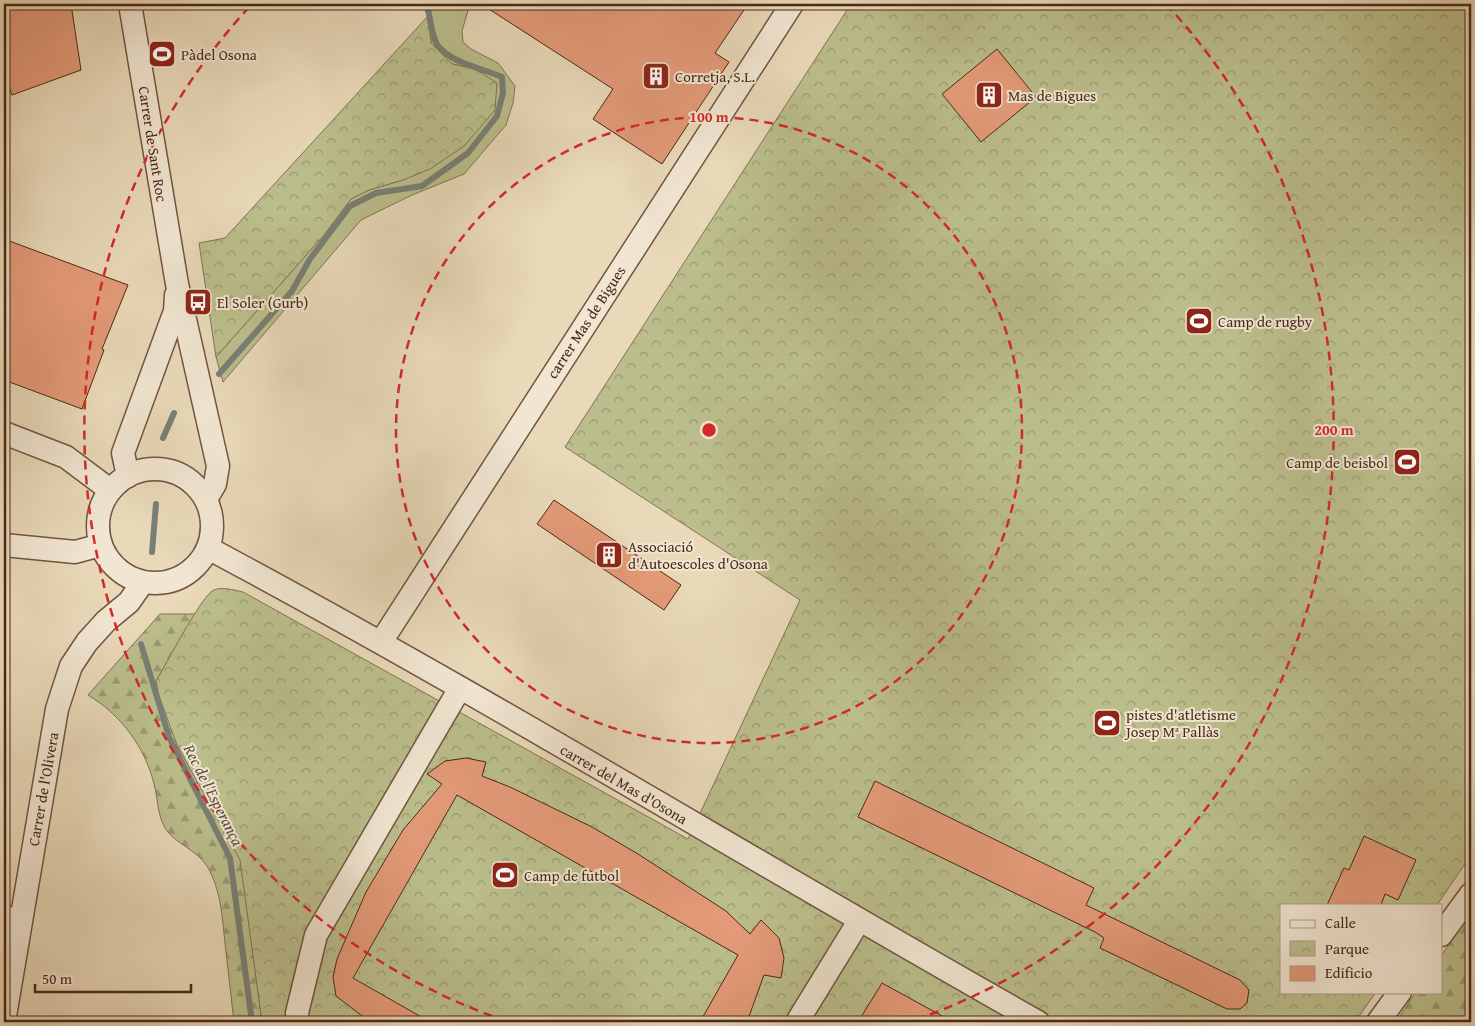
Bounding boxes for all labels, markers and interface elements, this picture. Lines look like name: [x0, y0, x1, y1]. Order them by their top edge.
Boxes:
sports icon: Pàdel Osona: [147, 39, 177, 69]
place label: Pàdel Osona: [181, 44, 257, 65]
building icon: Corretja, S.L.: [641, 61, 671, 91]
place label: Corretja, S.L.: [675, 66, 755, 87]
building icon: Mas de Bigues: [974, 80, 1004, 110]
street label: Carrer de Sant Roc: [134, 85, 173, 204]
place label: Mas de Bigues: [1008, 85, 1096, 106]
text: 100 m: [689, 106, 729, 127]
street label: carrer Mas de Bigues: [542, 261, 630, 383]
bus stop icon: El Soler (Gurb): [183, 287, 213, 317]
place label: El Soler (Gurb): [217, 292, 308, 313]
sports icon: Camp de rugby: [1184, 306, 1214, 336]
place label: Camp de rugby: [1218, 311, 1313, 332]
text: 200 m: [1314, 419, 1354, 440]
centre of rings: [700, 421, 718, 439]
sports icon: Camp de beisbol: [1392, 447, 1422, 477]
place label: Camp de beisbol: [1286, 452, 1388, 473]
place label: Associació d'Autoescoles d'Osona: [628, 536, 768, 574]
building icon: Associació d'Autoescoles d'Osona: [594, 540, 624, 570]
place label: pistes d'atletisme Josep Mª Pallàs: [1124, 704, 1236, 742]
sports icon: pistes d'atletisme Josep Mª Pallàs: [1092, 708, 1122, 738]
street label: Carrer de l'Olivera: [23, 730, 63, 848]
water label: Rec de l'Esperança: [178, 739, 250, 851]
street label: carrer del Mas d'Osona: [557, 739, 691, 829]
sports icon: Camp de futbol: [490, 860, 520, 890]
place label: Camp de futbol: [524, 865, 619, 886]
legend: [1280, 904, 1442, 994]
text: Calle: [1325, 912, 1356, 933]
text: Parque: [1325, 938, 1369, 959]
scale bar: [35, 961, 191, 993]
text: Edificio: [1325, 962, 1373, 983]
text: 50 m: [42, 968, 73, 989]

